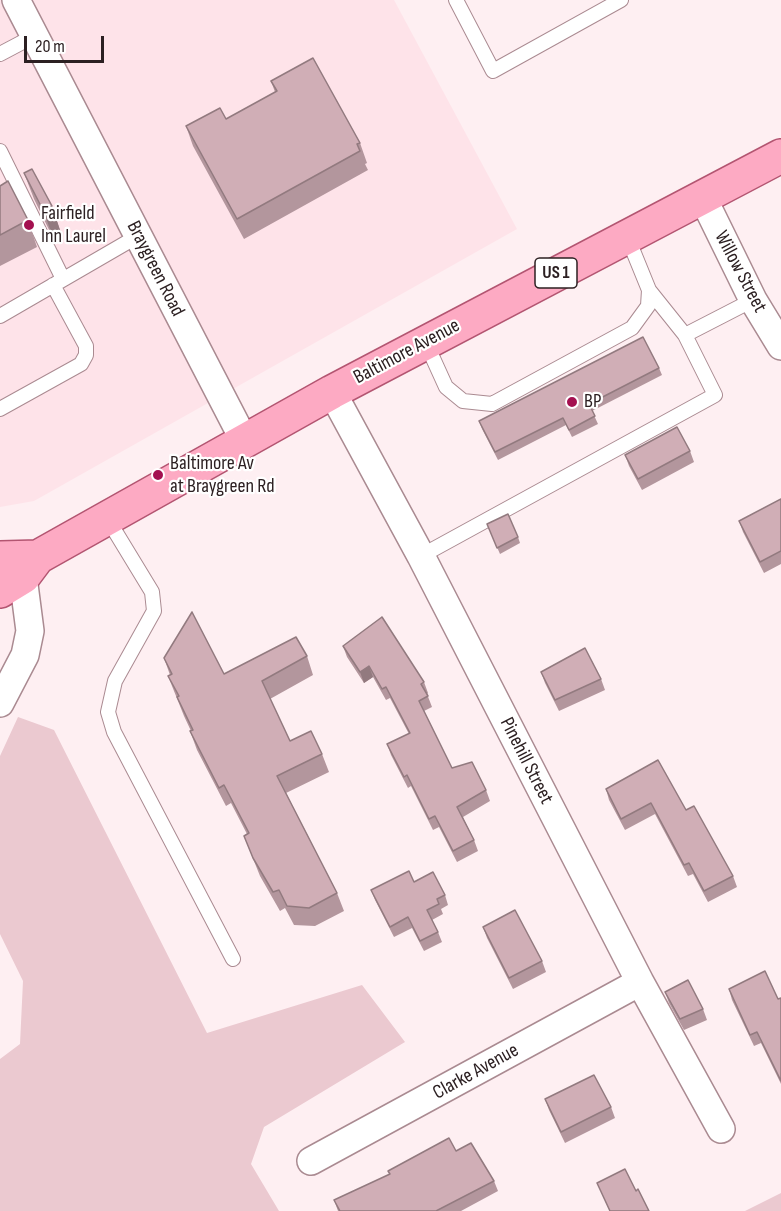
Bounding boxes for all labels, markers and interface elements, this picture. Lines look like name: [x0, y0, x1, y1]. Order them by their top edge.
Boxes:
scale bar: [27, 24, 106, 62]
text: 20 m: [35, 36, 65, 57]
place label: Fairfield Inn Laurel: [41, 202, 106, 249]
street label: Braygreen Road: [121, 217, 189, 321]
marker: Fairfield Inn Laurel: [22, 218, 36, 232]
street label: Willow Street: [709, 227, 771, 317]
road number: US 1: [535, 258, 577, 288]
street label: Baltimore Avenue: [350, 314, 464, 390]
place label: BP: [584, 390, 601, 414]
marker: BP: [565, 395, 579, 409]
place label: Baltimore Av at Braygreen Rd: [170, 452, 275, 499]
marker: Baltimore Av at Braygreen Rd: [151, 468, 165, 482]
street label: Pinehill Street: [494, 714, 558, 808]
street label: Clarke Avenue: [429, 1039, 523, 1105]

